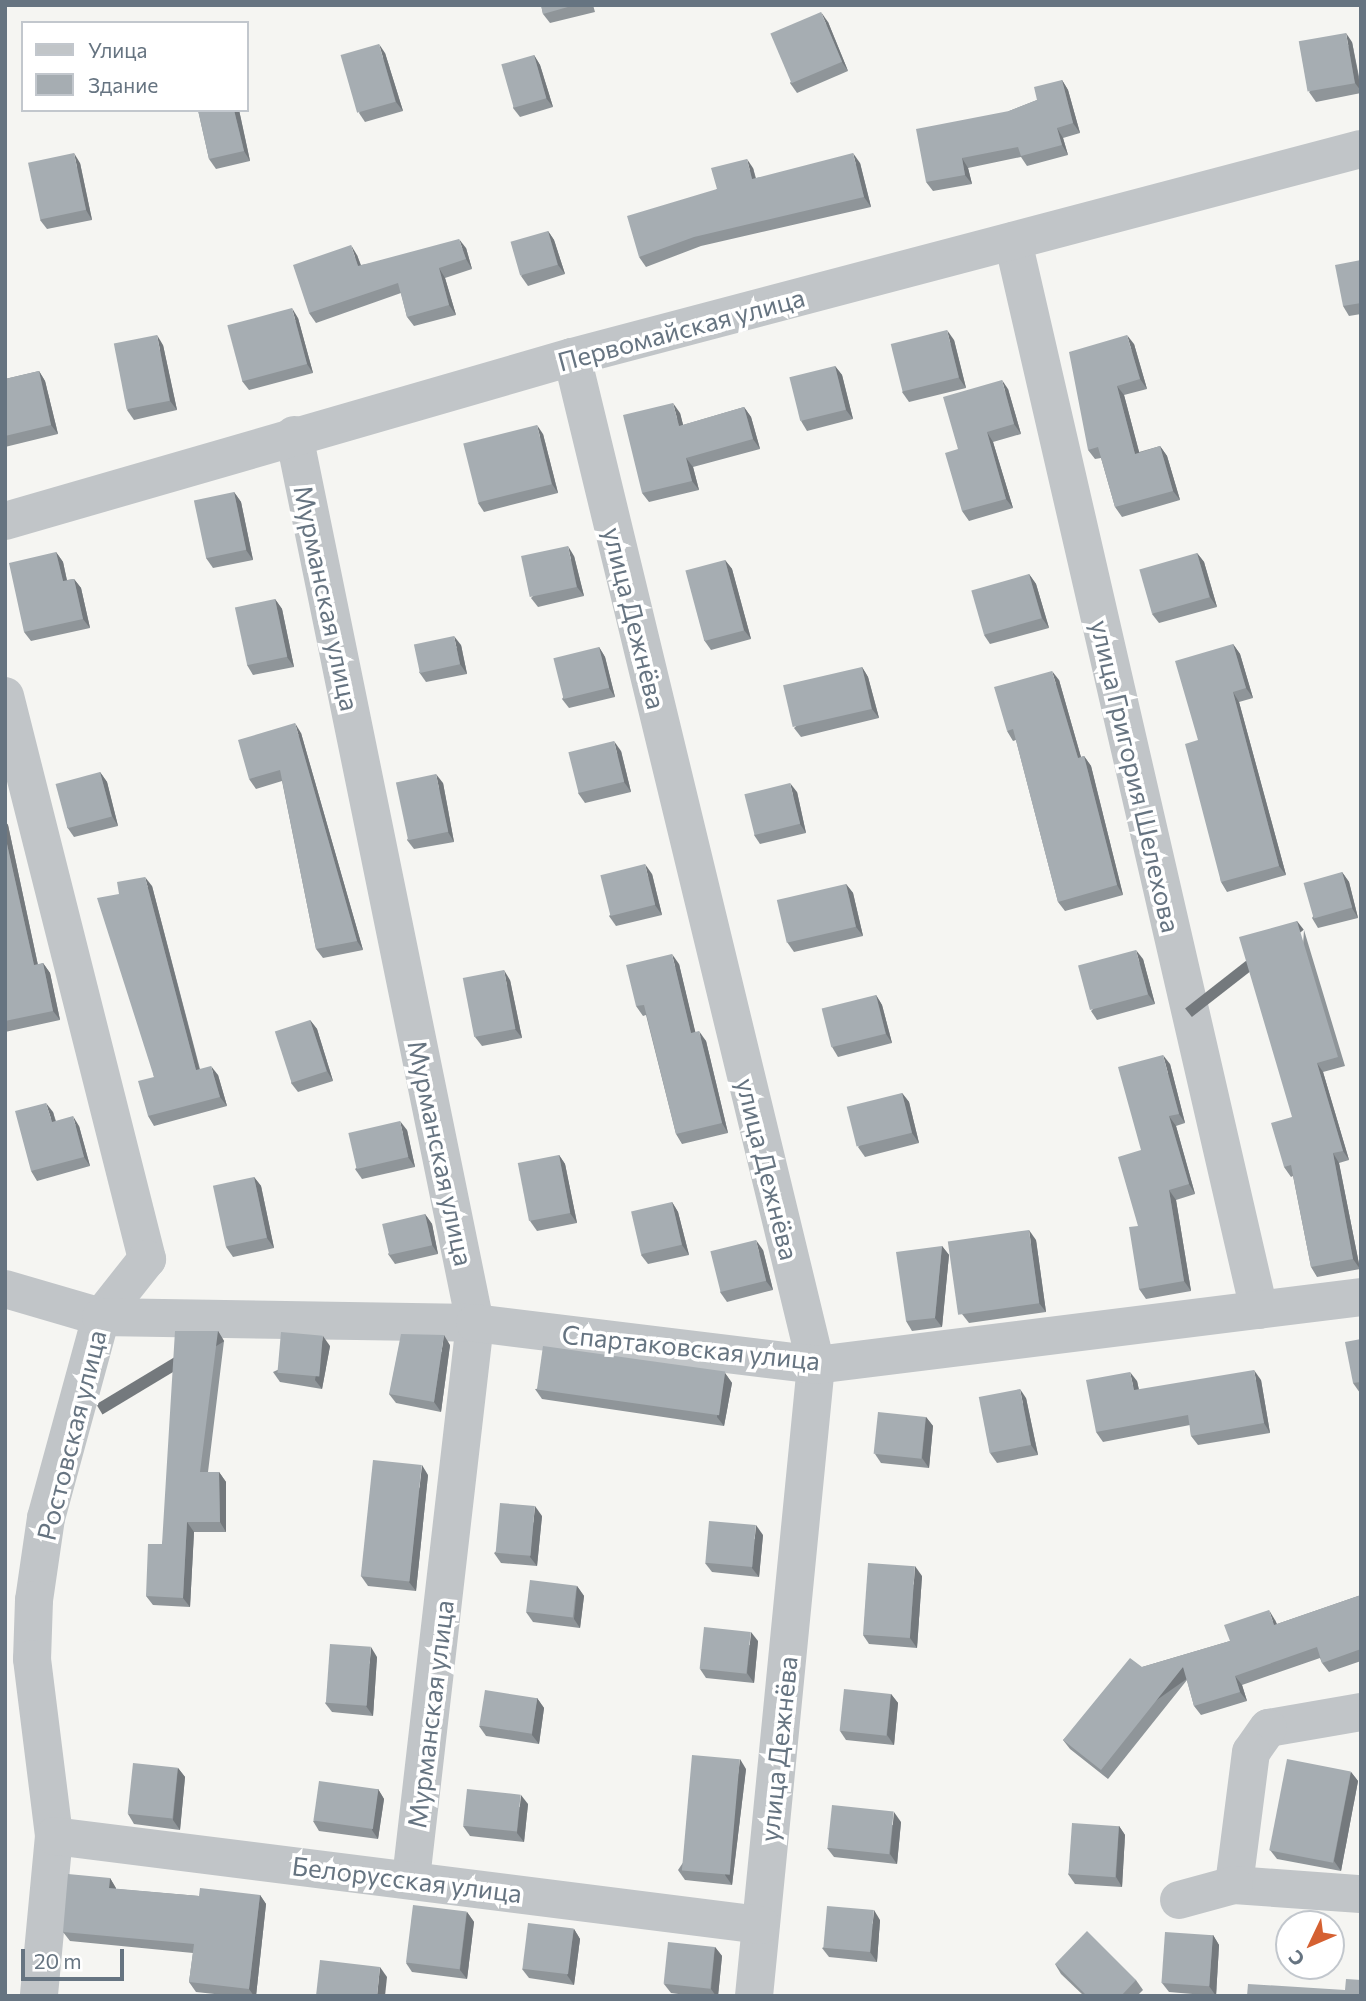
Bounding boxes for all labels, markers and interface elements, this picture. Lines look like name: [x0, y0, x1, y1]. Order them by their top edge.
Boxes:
legend: [21, 21, 248, 112]
text: Улица: [88, 37, 147, 62]
text: Здание: [88, 72, 158, 97]
street label: Первомайская улица: [554, 281, 808, 377]
street label: Мурманская улица: [288, 483, 366, 713]
street label: улица Дежнёва: [597, 524, 673, 712]
street label: улица Григория Шелехова: [1085, 617, 1187, 935]
street label: Мурманская улица: [402, 1038, 480, 1268]
street label: улица Дежнёва: [730, 1075, 806, 1263]
street label: Спартаковская улица: [560, 1318, 822, 1376]
street label: Ростовская улица: [30, 1327, 112, 1543]
street label: Мурманская улица: [401, 1598, 459, 1830]
street label: улица Дежнёва: [753, 1655, 803, 1843]
street label: Белорусская улица: [290, 1849, 524, 1909]
north arrow: [1275, 1910, 1345, 1980]
scale bar: [24, 1934, 128, 1978]
text: С: [1283, 1946, 1309, 1971]
text: 20 m: [34, 1948, 82, 1973]

